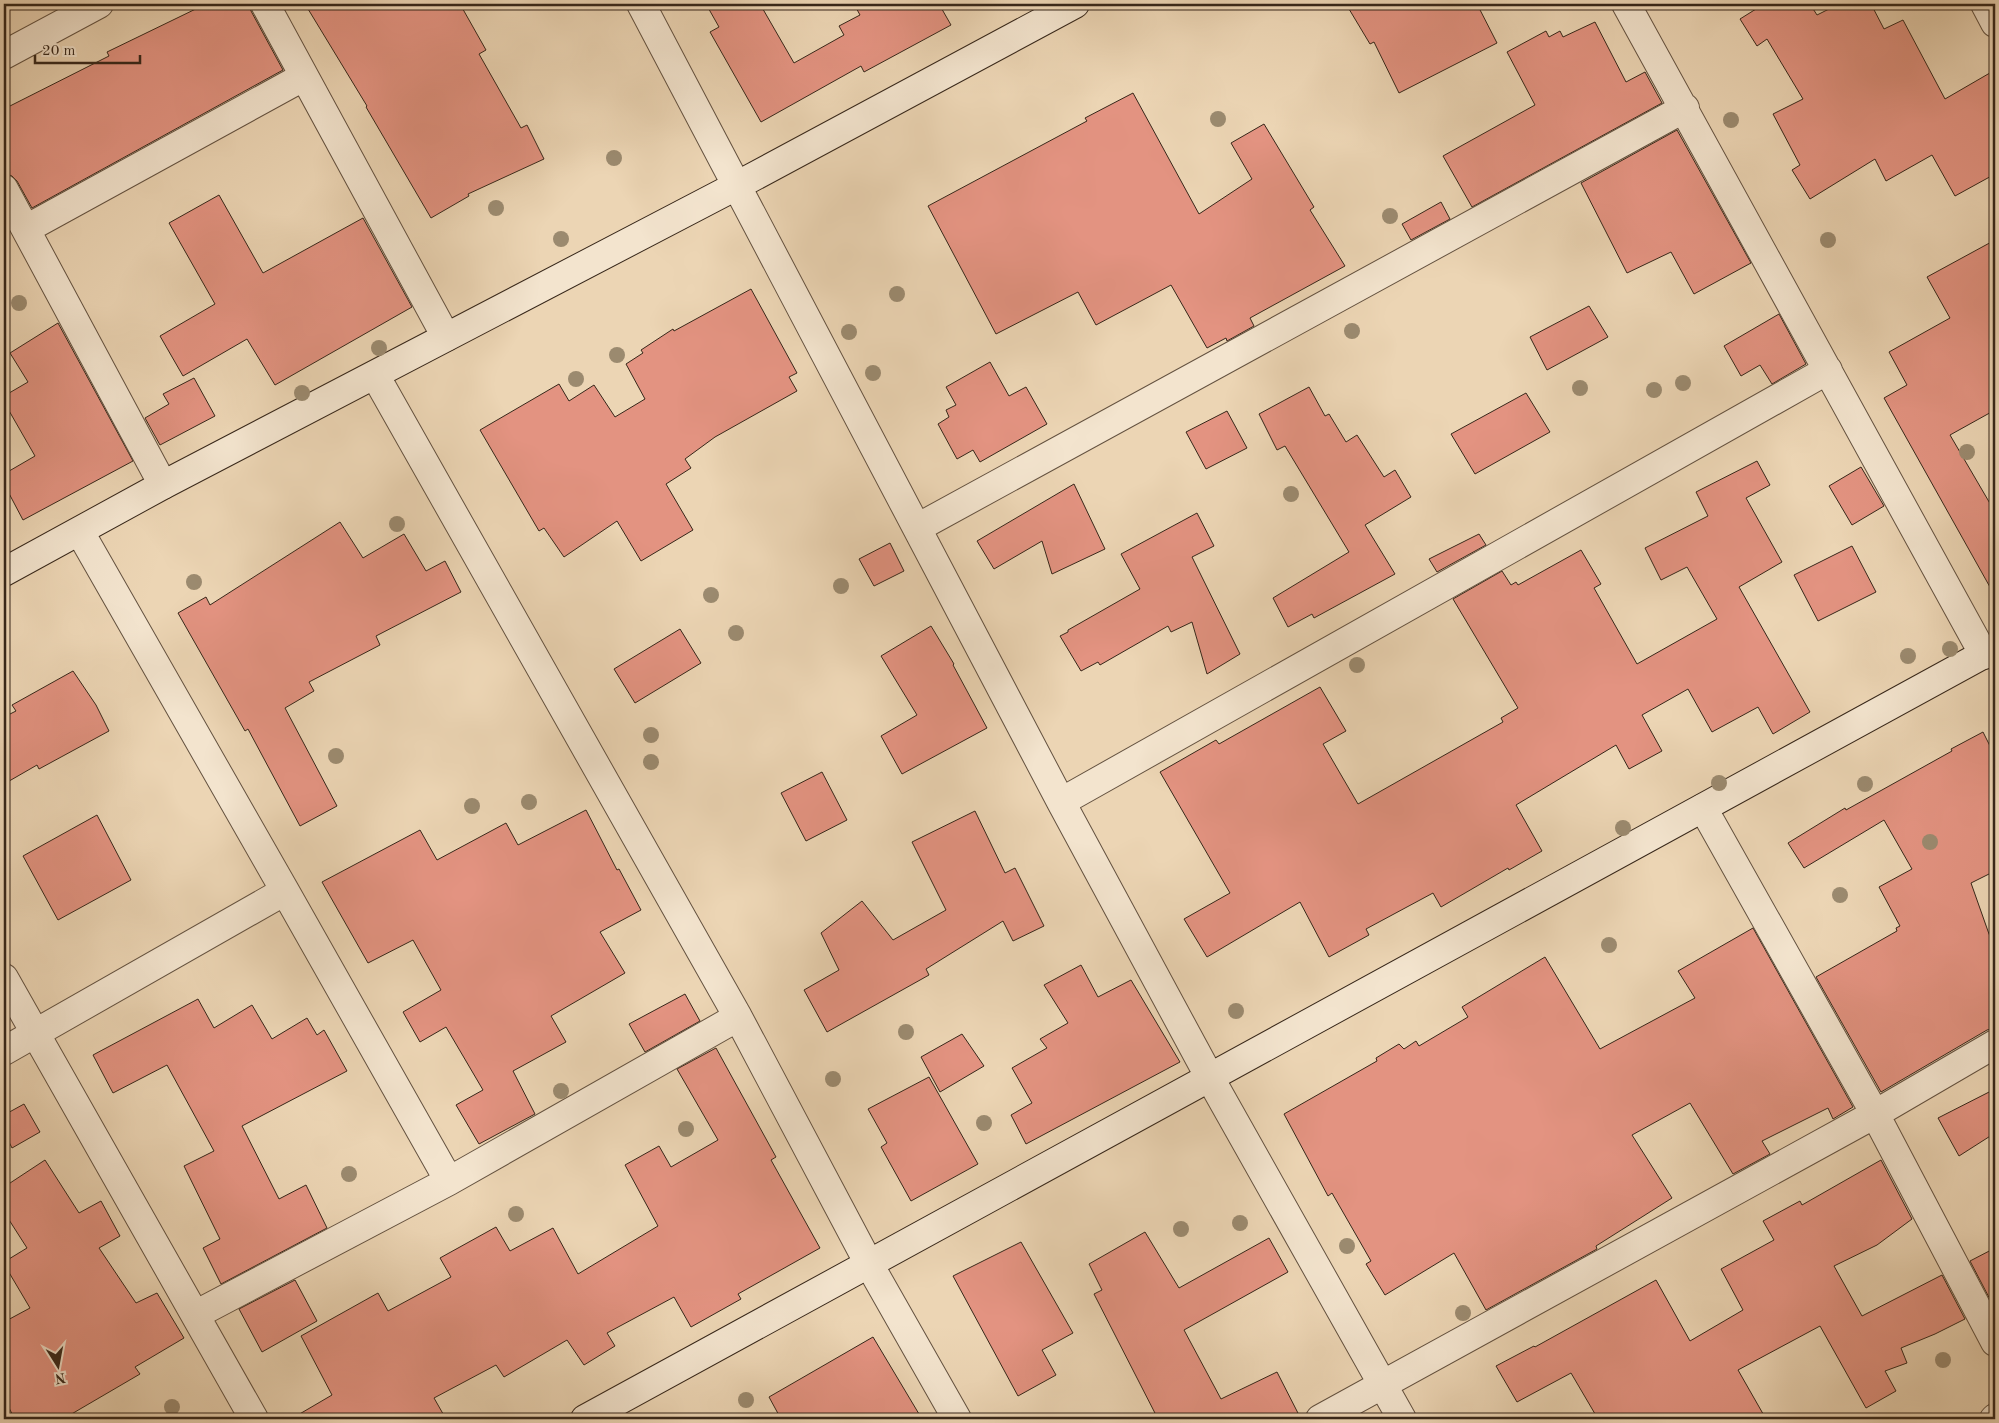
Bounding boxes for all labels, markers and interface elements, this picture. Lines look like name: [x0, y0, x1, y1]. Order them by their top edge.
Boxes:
scale bar: [35, 32, 140, 64]
text: 20 m: [42, 44, 76, 59]
north arrow: [32, 1340, 82, 1390]
text: N: [53, 1370, 67, 1386]

